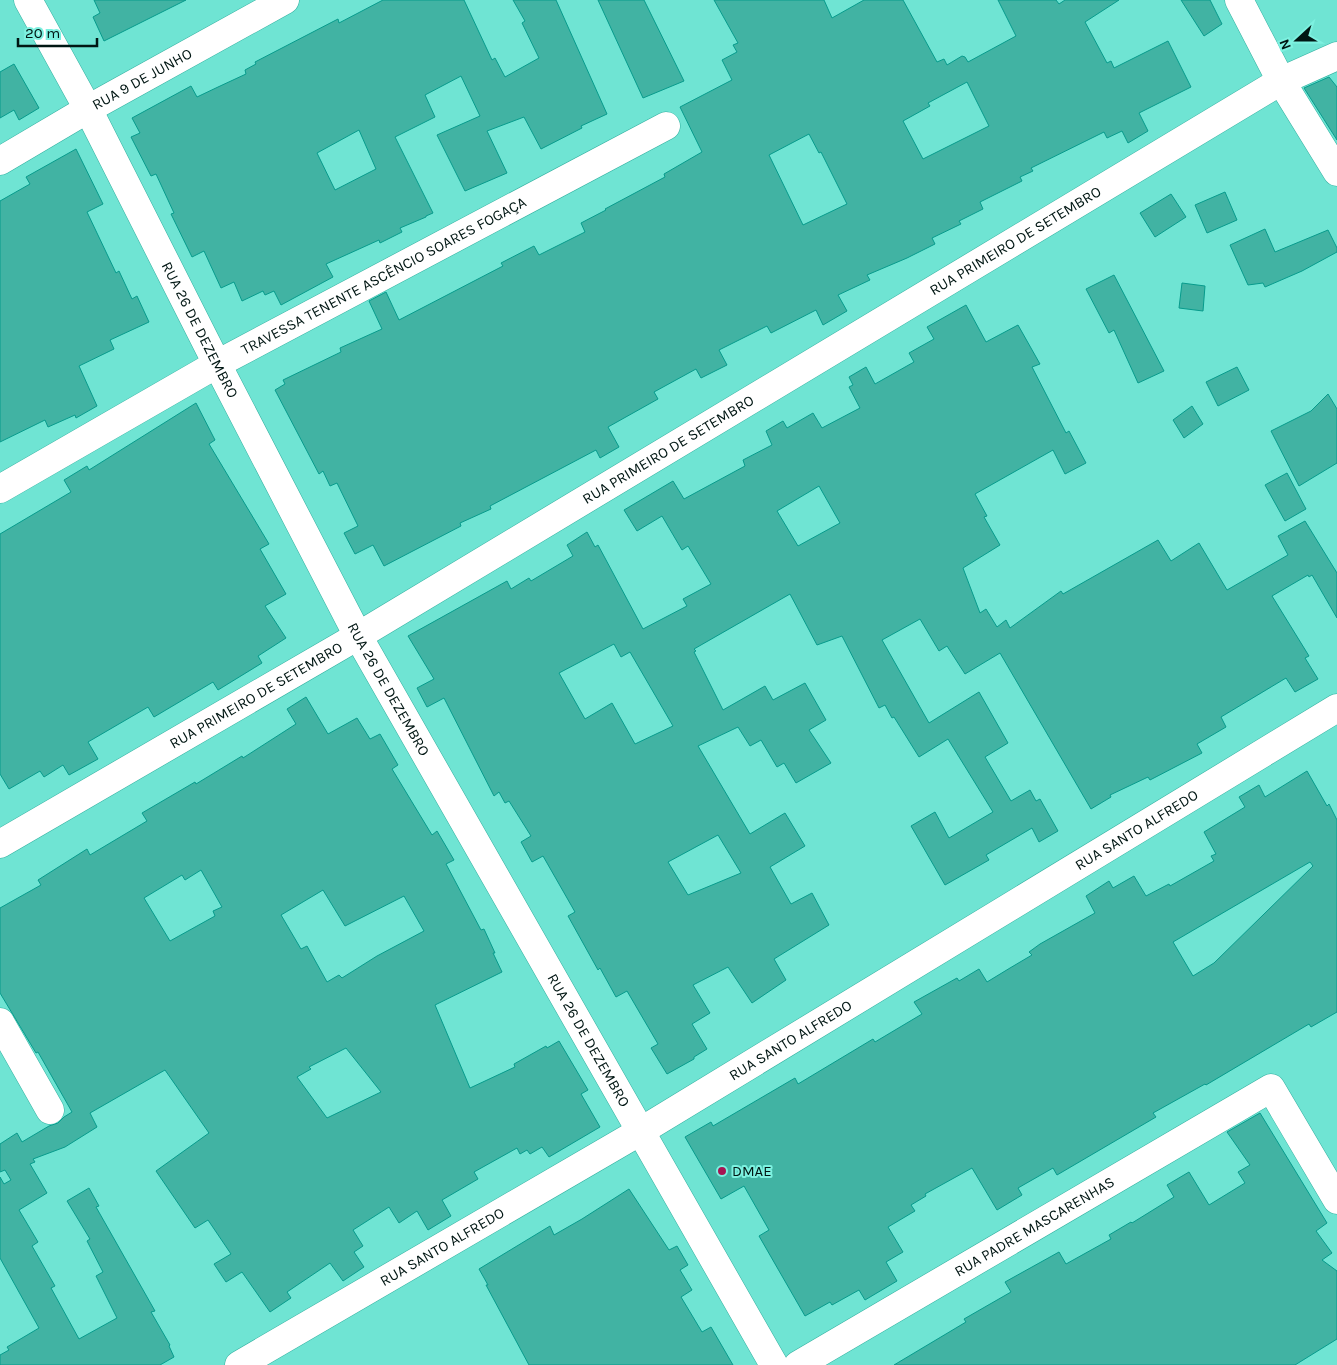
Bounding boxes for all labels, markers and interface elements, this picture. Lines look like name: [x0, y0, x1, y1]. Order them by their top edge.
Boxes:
scale bar: [18, 15, 96, 47]
north arrow: [1272, 15, 1322, 65]
text: 20 m: [25, 24, 60, 42]
text: N: [1276, 37, 1295, 52]
street label: RUA 9 DE JUNHO: [89, 44, 195, 114]
street label: RUA PRIMEIRO DE SETEMBRO: [926, 182, 1104, 299]
street label: TRAVESSA TENENTE ASCÊNCIO SOARES FOGAÇA: [238, 193, 530, 359]
street label: RUA 26 DE DEZEMBRO: [158, 259, 242, 401]
street label: RUA PRIMEIRO DE SETEMBRO: [579, 391, 757, 508]
street label: RUA 26 DE DEZEMBRO: [344, 620, 434, 759]
street label: RUA PRIMEIRO DE SETEMBRO: [166, 638, 346, 753]
street label: RUA SANTO ALFREDO: [1072, 786, 1201, 874]
street label: RUA 26 DE DEZEMBRO: [544, 970, 634, 1110]
street label: RUA SANTO ALFREDO: [726, 996, 855, 1084]
place label: DMAE: [732, 1162, 772, 1180]
marker: DMAE: [716, 1165, 728, 1177]
street label: RUA PADRE MASCARENHAS: [951, 1173, 1118, 1280]
street label: RUA SANTO ALFREDO: [377, 1204, 507, 1290]

